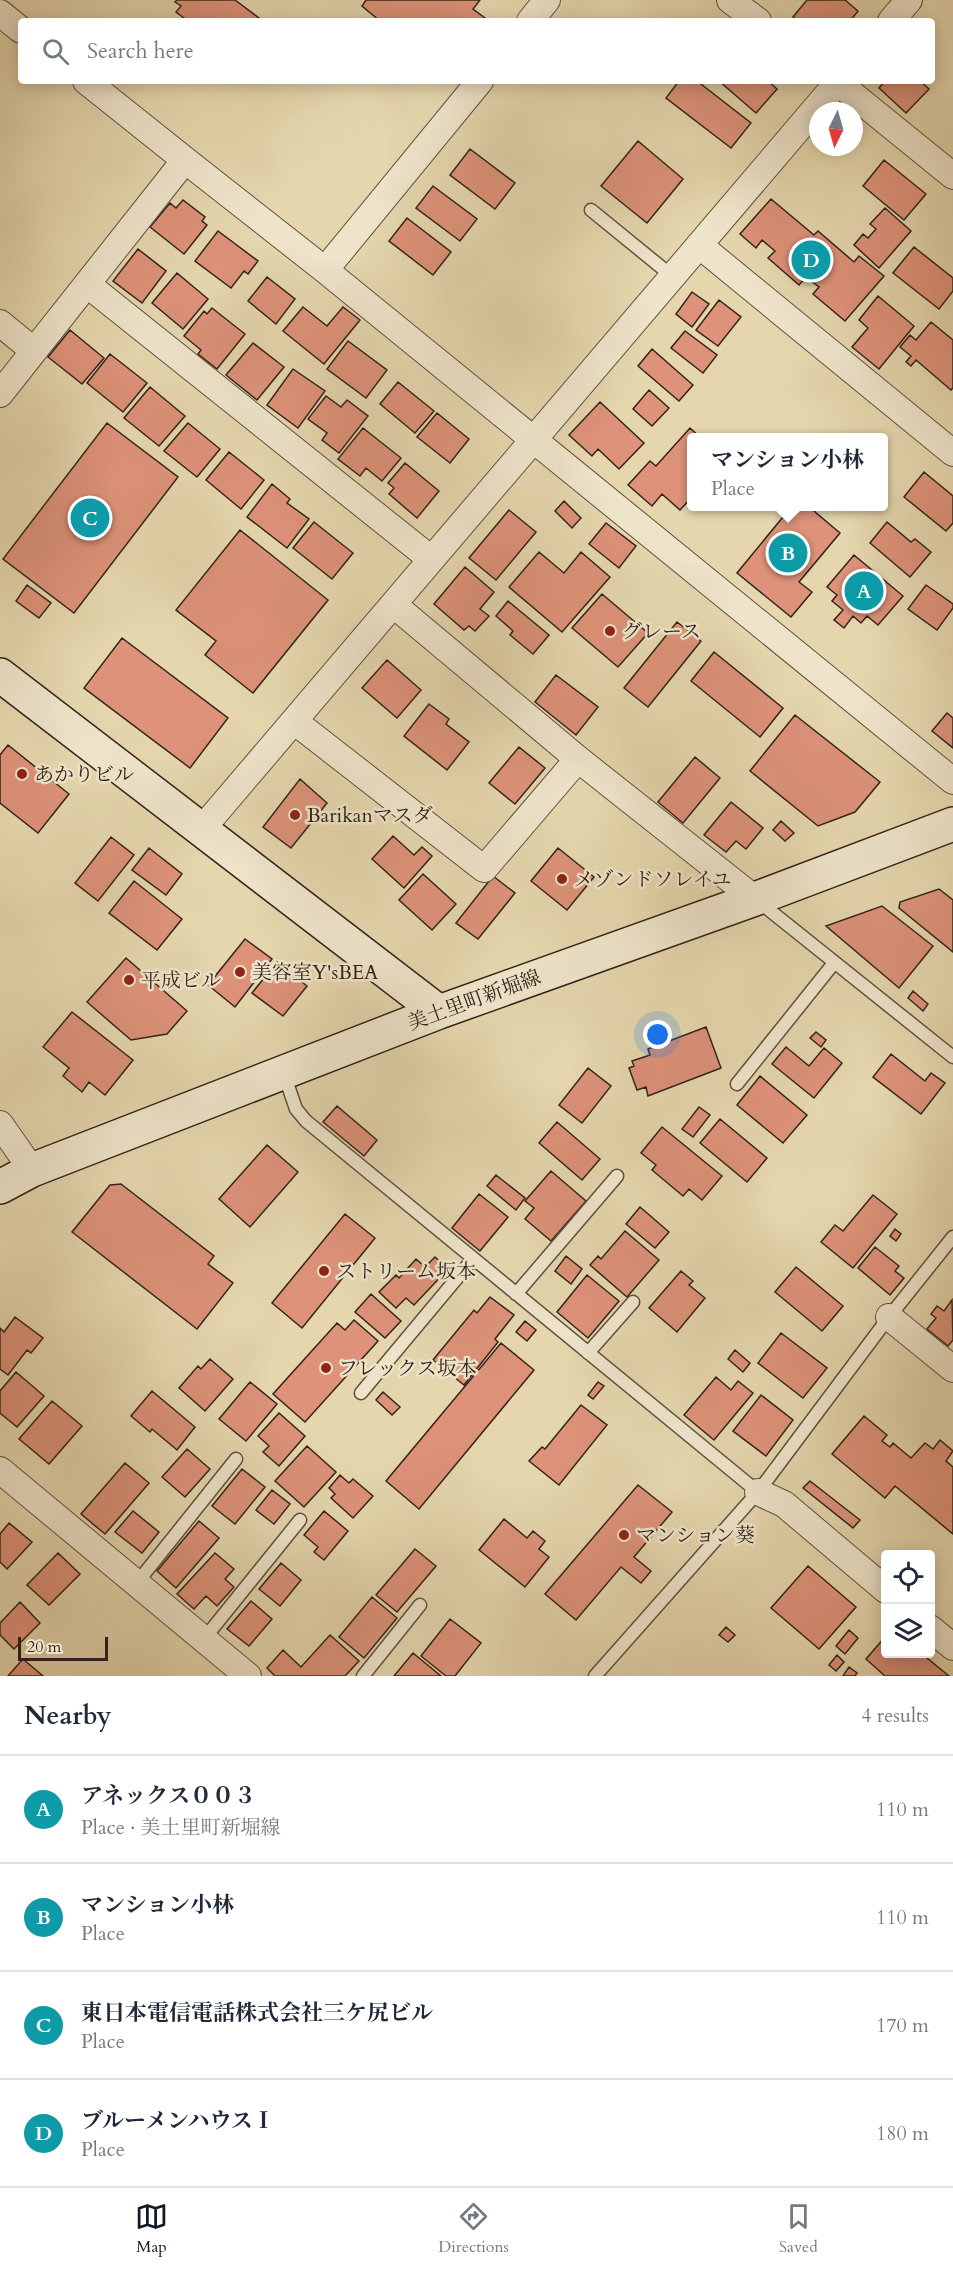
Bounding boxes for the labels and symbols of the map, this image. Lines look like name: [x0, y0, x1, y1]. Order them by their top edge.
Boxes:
north arrow: [809, 102, 863, 156]
pin: D: [792, 238, 830, 282]
pin: C: [70, 496, 110, 540]
pin: B: [768, 530, 808, 576]
pin: A: [844, 568, 884, 614]
place label: グレース: [622, 618, 701, 645]
marker: グレース: [603, 624, 617, 638]
place label: あかりビル: [34, 761, 134, 788]
marker: あかりビル: [15, 767, 29, 781]
place label: Barikanマスダ: [307, 802, 433, 829]
marker: Barikanマスダ: [288, 808, 302, 822]
place label: メゾンドソレイユ: [574, 866, 732, 893]
marker: メゾンドソレイユ: [555, 872, 569, 886]
place label: 美容室Y'sBEA: [252, 959, 379, 986]
street label: 美土里町新堀線: [404, 963, 544, 1037]
marker: 美容室Y'sBEA: [233, 965, 247, 979]
place label: 平成ビル: [141, 967, 221, 994]
marker: 平成ビル: [122, 973, 136, 987]
your location: [643, 1020, 672, 1049]
place label: ストリーム坂本: [336, 1258, 476, 1285]
marker: ストリーム坂本: [317, 1264, 331, 1278]
place label: フレックス坂本: [338, 1355, 477, 1382]
marker: フレックス坂本: [319, 1361, 333, 1375]
place label: マンション葵: [636, 1522, 755, 1549]
marker: マンション葵: [617, 1528, 631, 1542]
scale bar: [18, 1634, 108, 1662]

